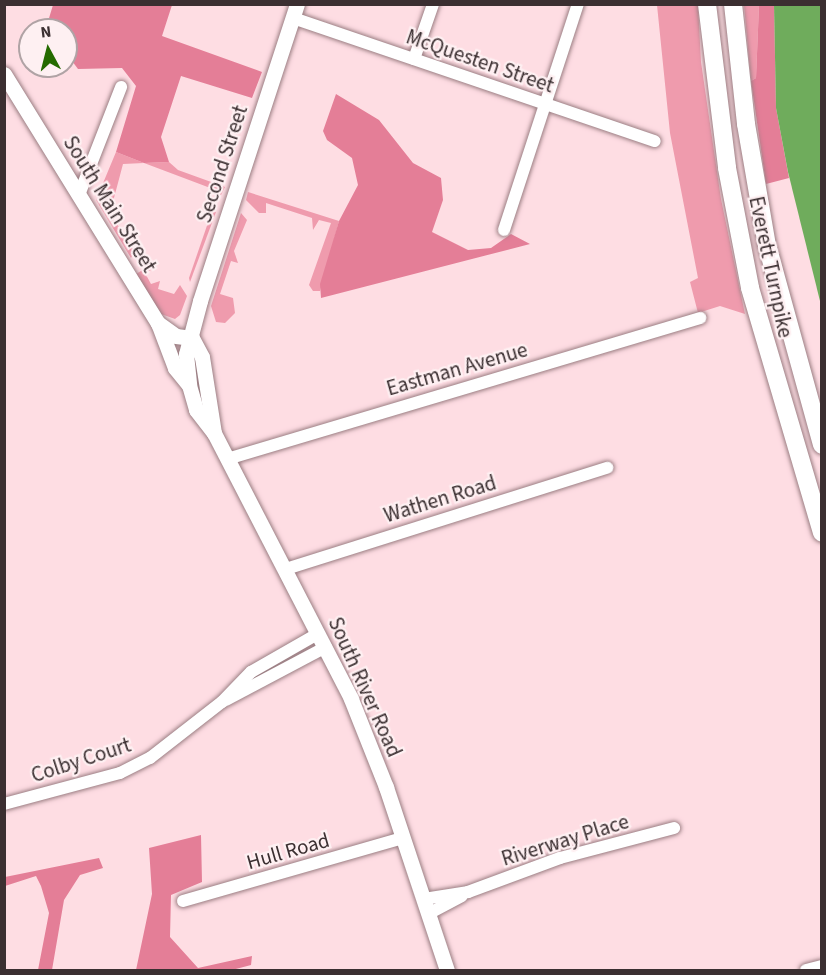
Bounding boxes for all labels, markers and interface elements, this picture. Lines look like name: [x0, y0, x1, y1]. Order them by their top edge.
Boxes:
north arrow: [18, 18, 78, 78]
text: N: [39, 21, 53, 44]
street label: McQuesten Street: [403, 24, 557, 98]
street label: Second Street: [191, 102, 253, 226]
street label: South Main Street: [58, 131, 162, 277]
street label: Everett Turnpike: [744, 194, 798, 340]
street label: Eastman Avenue: [384, 337, 530, 401]
street label: Wathen Road: [381, 470, 499, 528]
street label: South River Road: [323, 613, 407, 761]
street label: Colby Court: [28, 732, 134, 788]
street label: Riverway Place: [498, 809, 632, 871]
street label: Hull Road: [244, 827, 332, 875]

